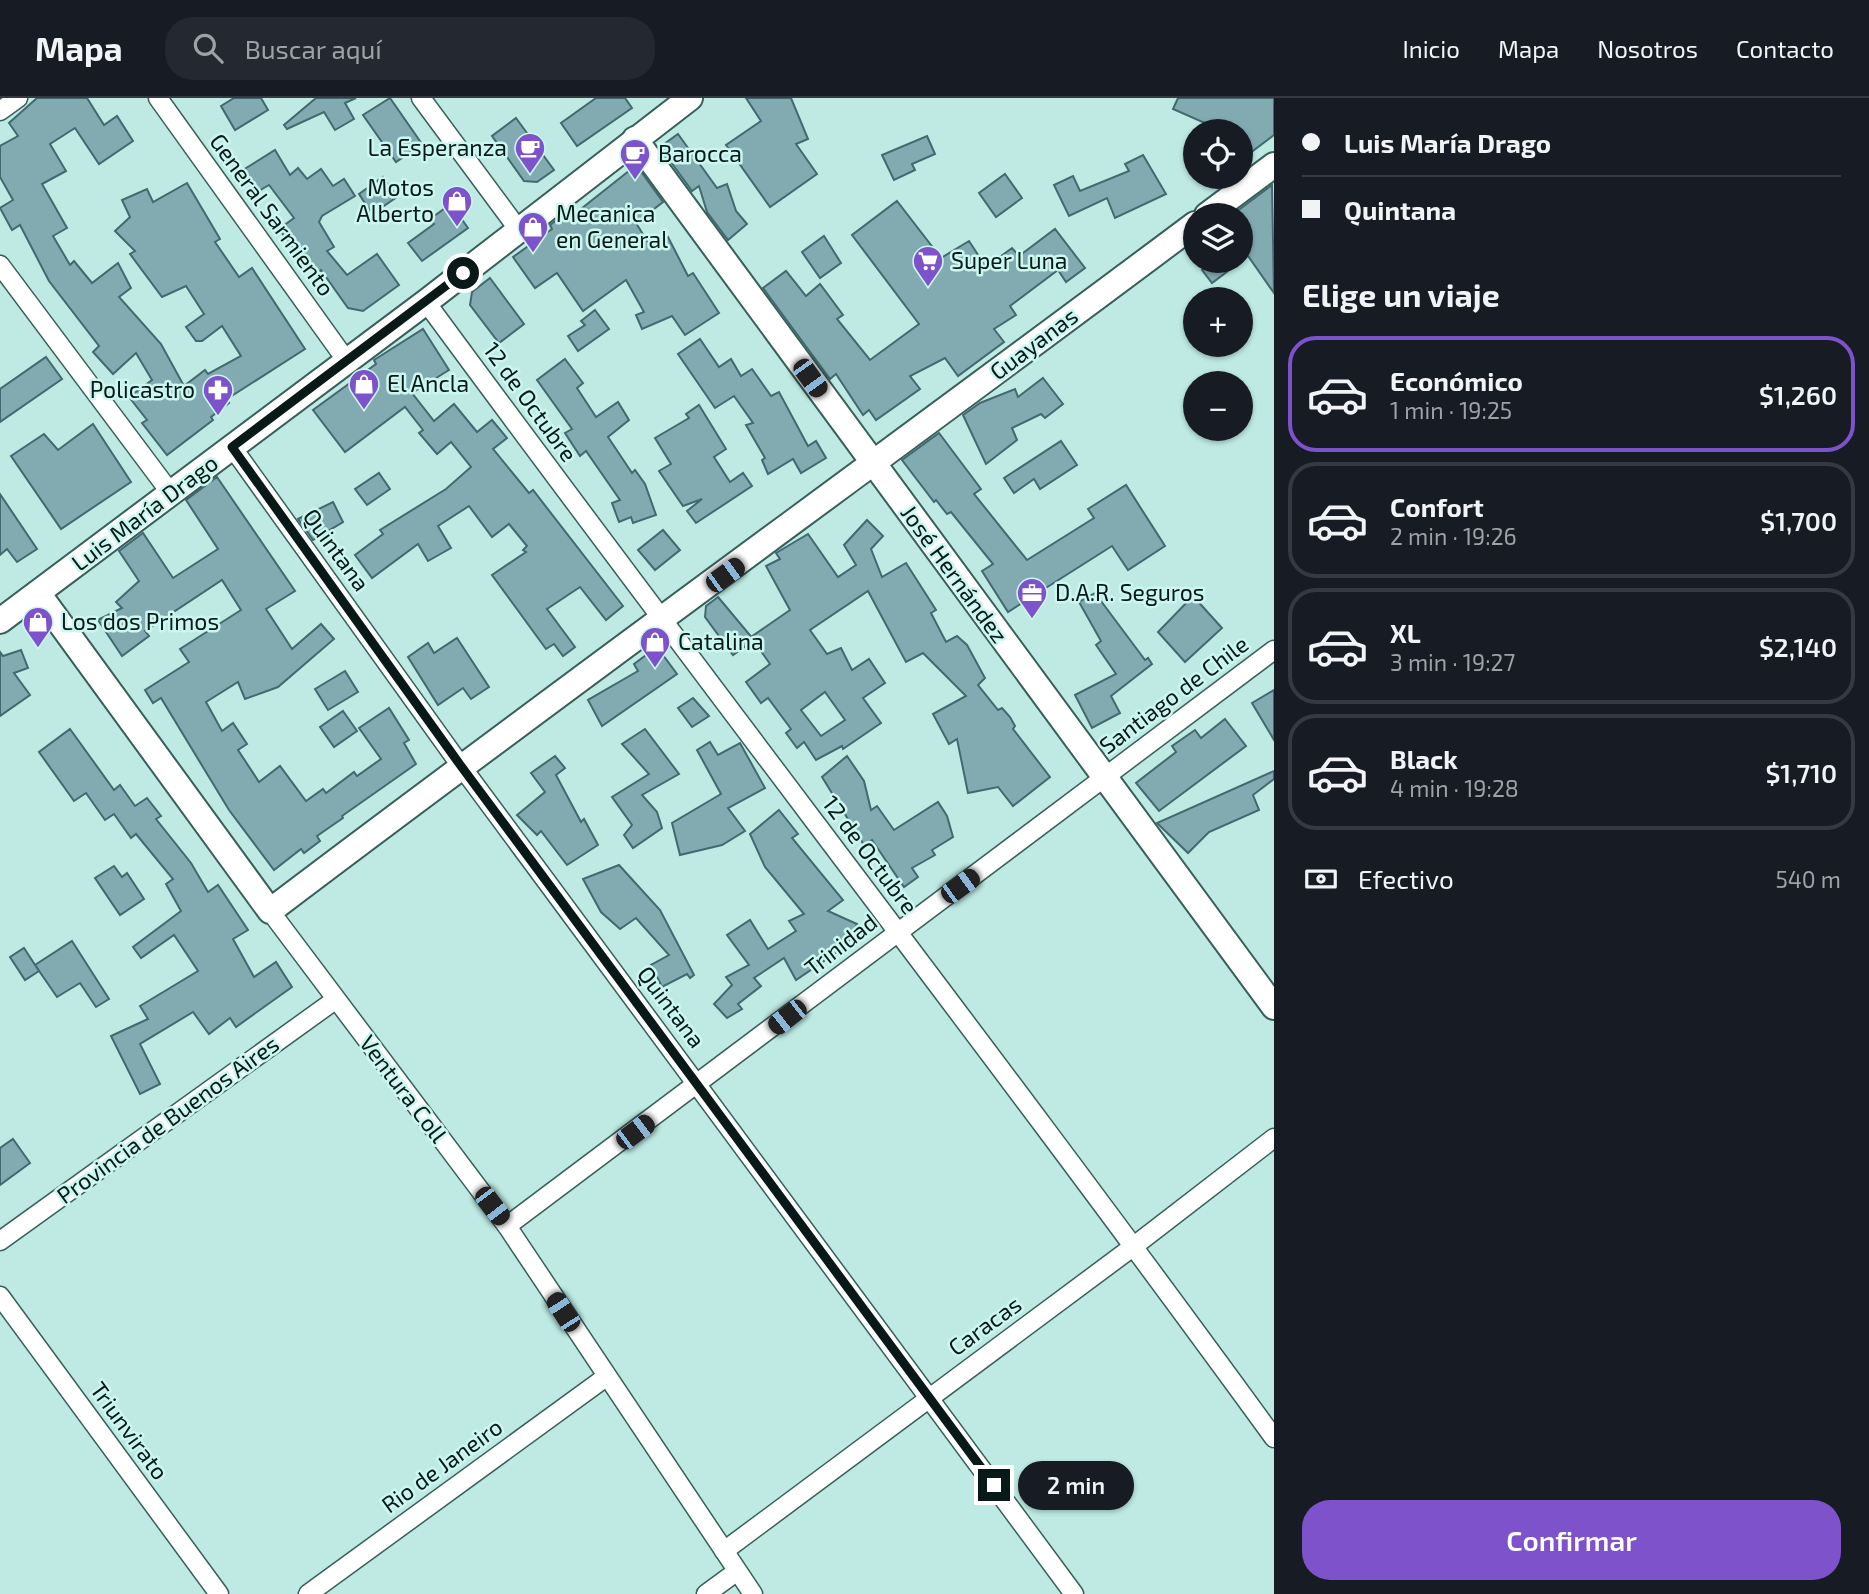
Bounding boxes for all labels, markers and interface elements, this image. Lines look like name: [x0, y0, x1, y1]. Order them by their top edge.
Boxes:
search box: [165, 17, 655, 80]
text: Mapa: [35, 28, 123, 68]
icon: search: [189, 29, 227, 67]
text: Buscar aquí: [245, 33, 382, 64]
text: Inicio: [1402, 34, 1460, 63]
text: Mapa: [1498, 34, 1559, 63]
text: Nosotros: [1597, 34, 1698, 63]
text: Contacto: [1736, 34, 1834, 63]
map controls: [1183, 119, 1253, 441]
button: locate: [1183, 119, 1253, 189]
text: Luis María Drago: [1344, 127, 1551, 158]
street label: General Sarmiento: [204, 128, 341, 301]
cafe icon: La Esperanza: [513, 131, 547, 175]
place label: La Esperanza: [368, 133, 507, 161]
cafe icon: Barocca: [618, 137, 652, 181]
place label: Barocca: [658, 139, 742, 167]
place label: Motos Alberto: [356, 173, 434, 227]
shop icon: Motos Alberto: [440, 184, 474, 228]
text: Quintana: [1344, 194, 1456, 225]
place label: Mecanica en General: [556, 199, 668, 253]
button: layers: [1183, 203, 1253, 273]
shop icon: Mecanica en General: [516, 210, 550, 254]
supermarket icon: Super Luna: [911, 244, 945, 288]
place label: Super Luna: [951, 246, 1068, 274]
route start: [447, 257, 479, 289]
text: Elige un viaje: [1302, 275, 1500, 313]
button: +: [1183, 287, 1253, 357]
street label: Guayanas: [984, 301, 1083, 385]
street label: 12 de Octubre: [478, 336, 584, 467]
car: [790, 355, 831, 401]
icon: car: [1306, 363, 1369, 426]
text: Económico: [1390, 365, 1523, 396]
shop icon: El Ancla: [347, 367, 381, 411]
place label: El Ancla: [387, 369, 469, 397]
button: −: [1183, 371, 1253, 441]
pharmacy icon: Policastro: [201, 373, 235, 417]
place label: Policastro: [90, 375, 195, 403]
text: $1,260: [1759, 379, 1837, 410]
text: 1 min · 19:25: [1390, 396, 1512, 424]
street label: Luis María Drago: [66, 448, 223, 576]
icon: car: [1306, 489, 1369, 552]
text: Confort: [1390, 491, 1484, 522]
street label: José Hernández: [895, 499, 1014, 648]
street label: Quintana: [298, 503, 376, 596]
text: $1,700: [1760, 505, 1837, 536]
text: 2 min · 19:26: [1390, 522, 1517, 550]
car: [702, 554, 749, 596]
office icon: D.A.R. Seguros: [1015, 576, 1049, 620]
place label: D.A.R. Seguros: [1055, 578, 1205, 606]
shop icon: Los dos Primos: [21, 605, 55, 649]
place label: Los dos Primos: [61, 607, 219, 635]
icon: car: [1306, 615, 1369, 678]
text: XL: [1390, 617, 1421, 648]
shop icon: Catalina: [638, 625, 672, 669]
place label: Catalina: [678, 627, 764, 655]
street label: Santiago de Chile: [1094, 629, 1253, 759]
text: $2,140: [1759, 631, 1837, 662]
text: 3 min · 19:27: [1390, 648, 1515, 676]
icon: car: [1306, 741, 1369, 804]
text: Black: [1390, 743, 1458, 774]
text: $1,710: [1765, 757, 1837, 788]
text: 4 min · 19:28: [1390, 774, 1519, 802]
street label: 12 de Octubre: [817, 790, 924, 919]
icon: cash: [1302, 860, 1340, 898]
text: Efectivo: [1358, 863, 1454, 894]
car: [937, 865, 984, 907]
text: 540 m: [1775, 865, 1841, 893]
street label: Trinidad: [799, 907, 882, 981]
street label: Quintana: [632, 960, 712, 1053]
car: [764, 996, 811, 1038]
street label: Provincia de Buenos Aires: [51, 1029, 284, 1209]
street label: Ventura Coll: [354, 1029, 453, 1148]
car: [612, 1111, 659, 1153]
car: [471, 1183, 514, 1229]
car: [543, 1289, 584, 1335]
street label: Caracas: [943, 1289, 1026, 1361]
street label: Triunvirato: [85, 1376, 175, 1485]
street label: Rio de Janeiro: [376, 1412, 507, 1518]
callout: 2 min: [1018, 1460, 1134, 1510]
route end: [978, 1469, 1010, 1501]
text: 2 min: [1047, 1471, 1105, 1499]
button: Confirmar: [1302, 1500, 1841, 1580]

